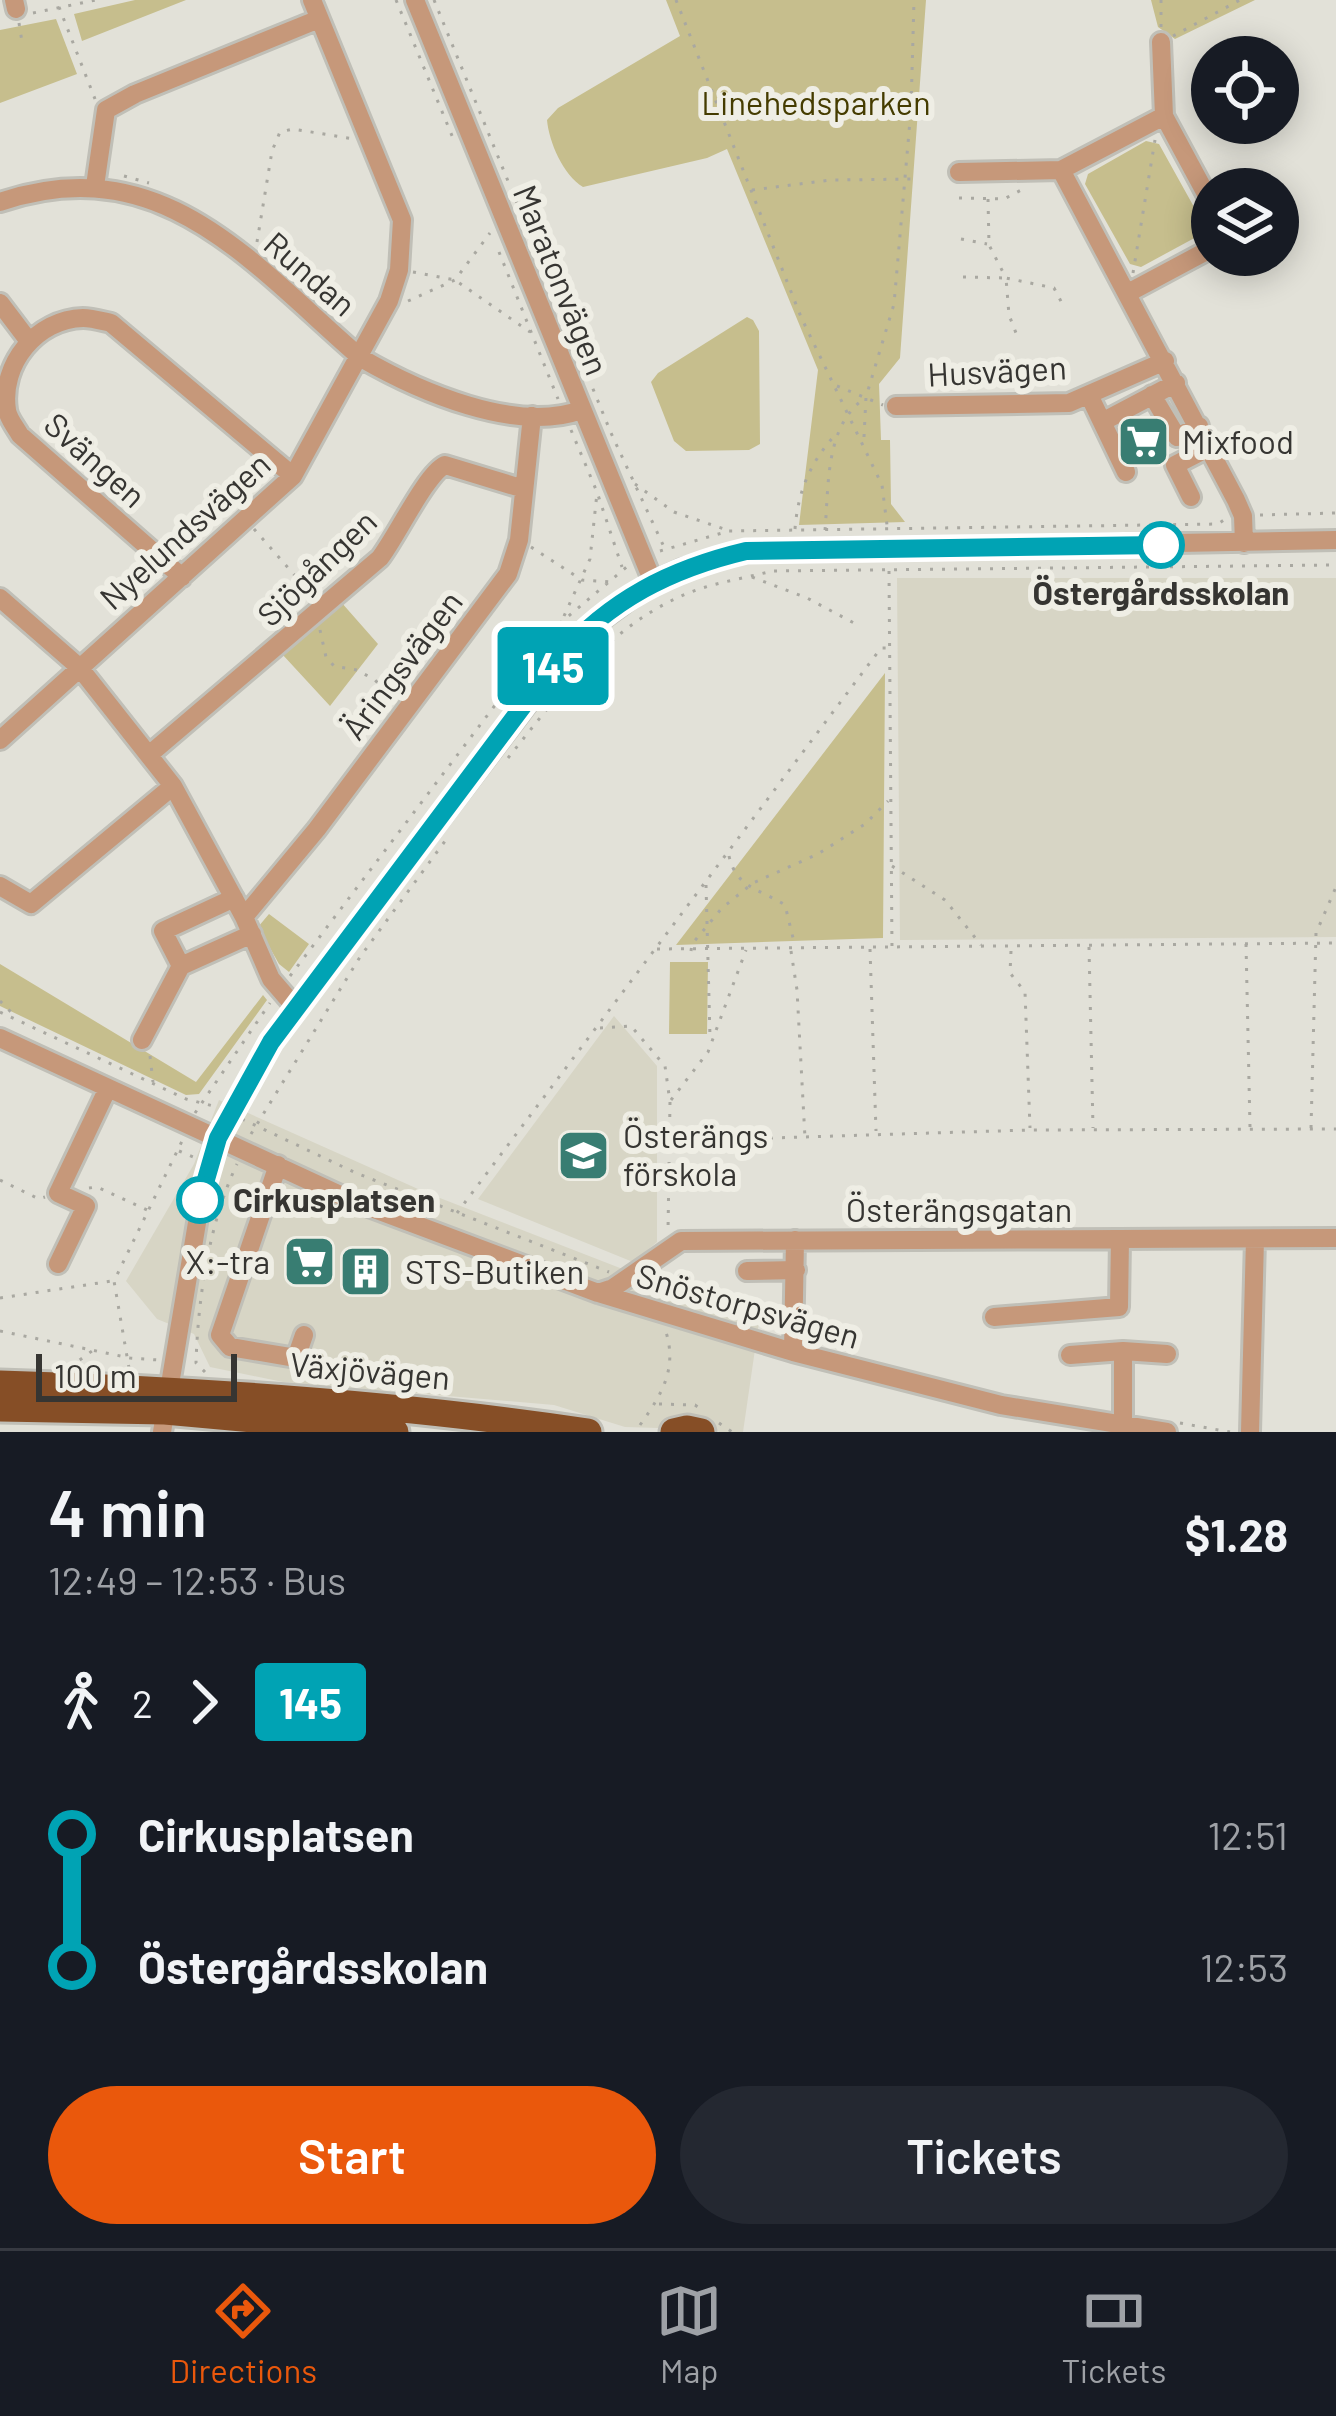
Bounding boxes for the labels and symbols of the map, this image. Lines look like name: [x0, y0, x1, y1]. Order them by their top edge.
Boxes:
park label: Linehedsparken: [701, 82, 931, 122]
street label: Maratonvägen: [506, 179, 618, 380]
street label: Rundan: [257, 223, 365, 324]
street label: Husvägen: [926, 346, 1068, 394]
street label: Svängen: [37, 403, 154, 515]
supermarket icon: Mixfood: [1115, 414, 1171, 470]
place label: Mixfood: [1182, 421, 1294, 461]
street label: Nyelundsvägen: [91, 443, 278, 617]
street label: Sjögången: [248, 501, 384, 634]
marker: Östergårdsskolan: [1139, 523, 1183, 567]
place label: Östergårdsskolan: [1033, 572, 1289, 612]
street label: Äringsvägen: [332, 582, 470, 747]
line badge: 145: [484, 627, 622, 705]
place label: Österängs förskola: [623, 1115, 768, 1193]
school or university icon: Österängs förskola: [556, 1127, 612, 1183]
marker: Cirkusplatsen: [178, 1178, 222, 1222]
place label: Cirkusplatsen: [233, 1179, 435, 1219]
street label: Österängsgatan: [846, 1189, 1072, 1229]
supermarket icon: X:-tra: [281, 1234, 337, 1290]
place label: X:-tra: [186, 1241, 270, 1281]
building icon: STS-Butiken: [338, 1244, 394, 1300]
place label: STS-Butiken: [405, 1251, 584, 1291]
street label: Snöstorpsvägen: [632, 1254, 864, 1356]
street label: Växjövägen: [288, 1343, 452, 1397]
scale bar: [36, 1348, 237, 1401]

